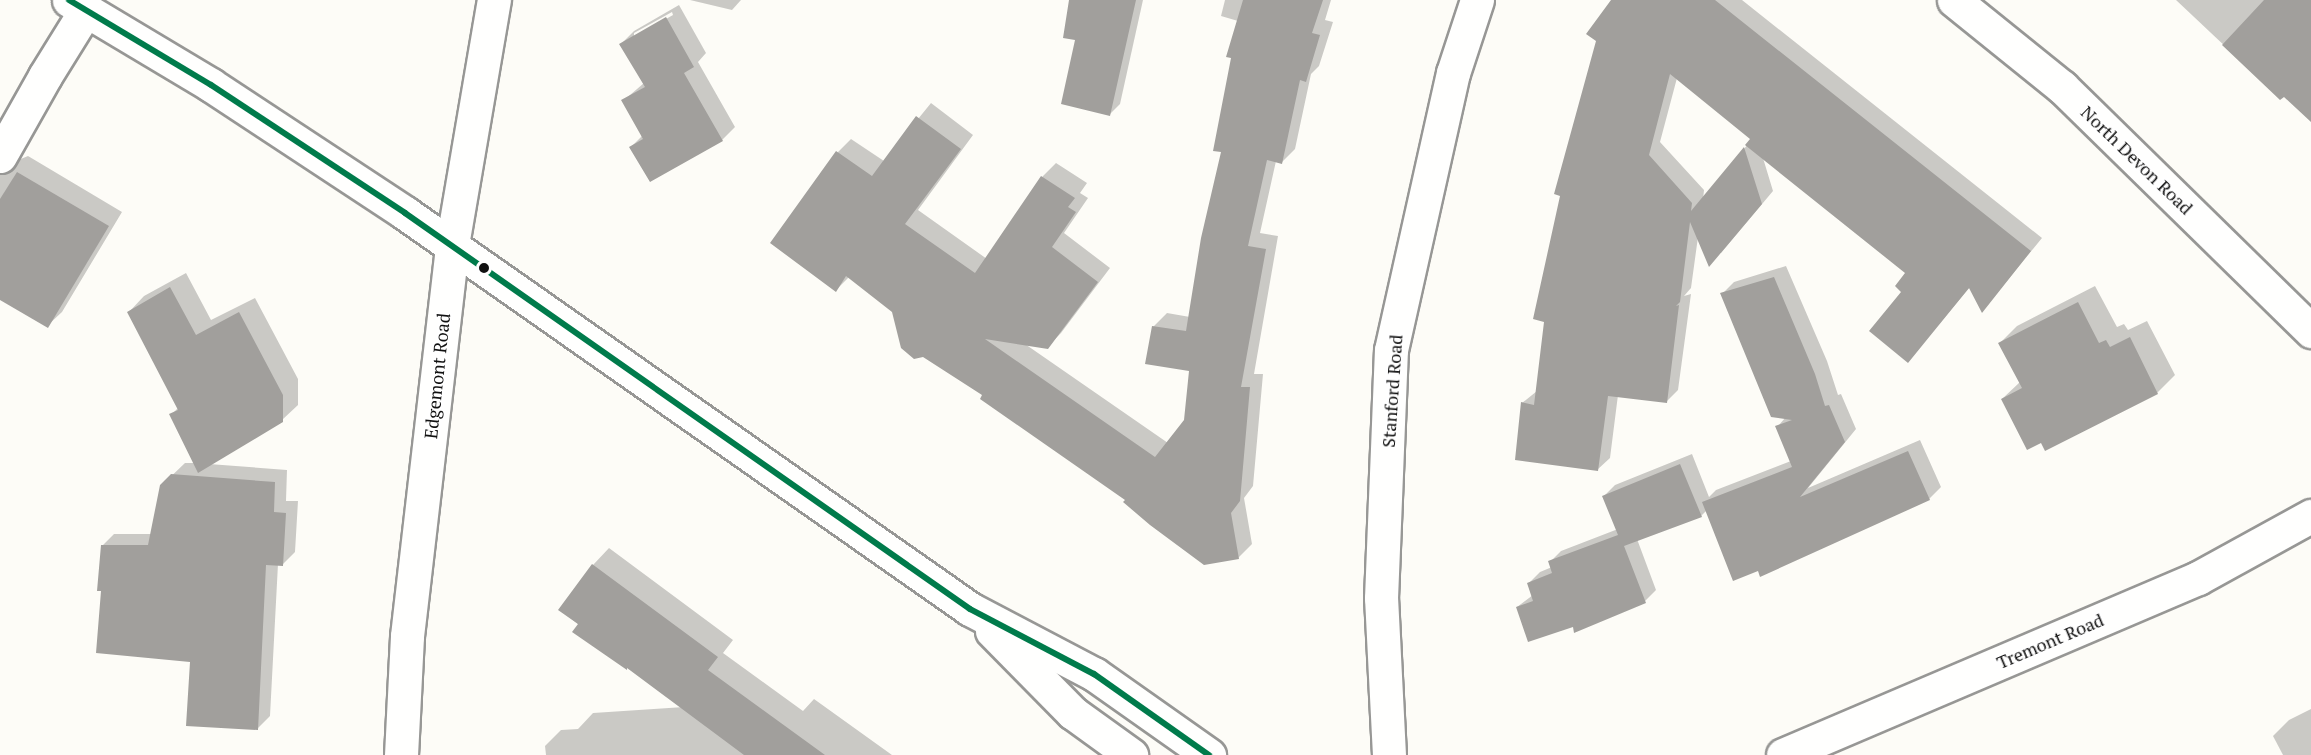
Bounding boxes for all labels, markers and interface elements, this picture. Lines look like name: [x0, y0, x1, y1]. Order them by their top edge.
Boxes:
street label: North Devon Road: [2077, 101, 2197, 219]
unlabelled marker: [478, 262, 490, 274]
street label: Edgemont Road: [420, 312, 454, 440]
street label: Stanford Road: [1377, 334, 1407, 448]
street label: Tremont Road: [1993, 609, 2107, 673]

